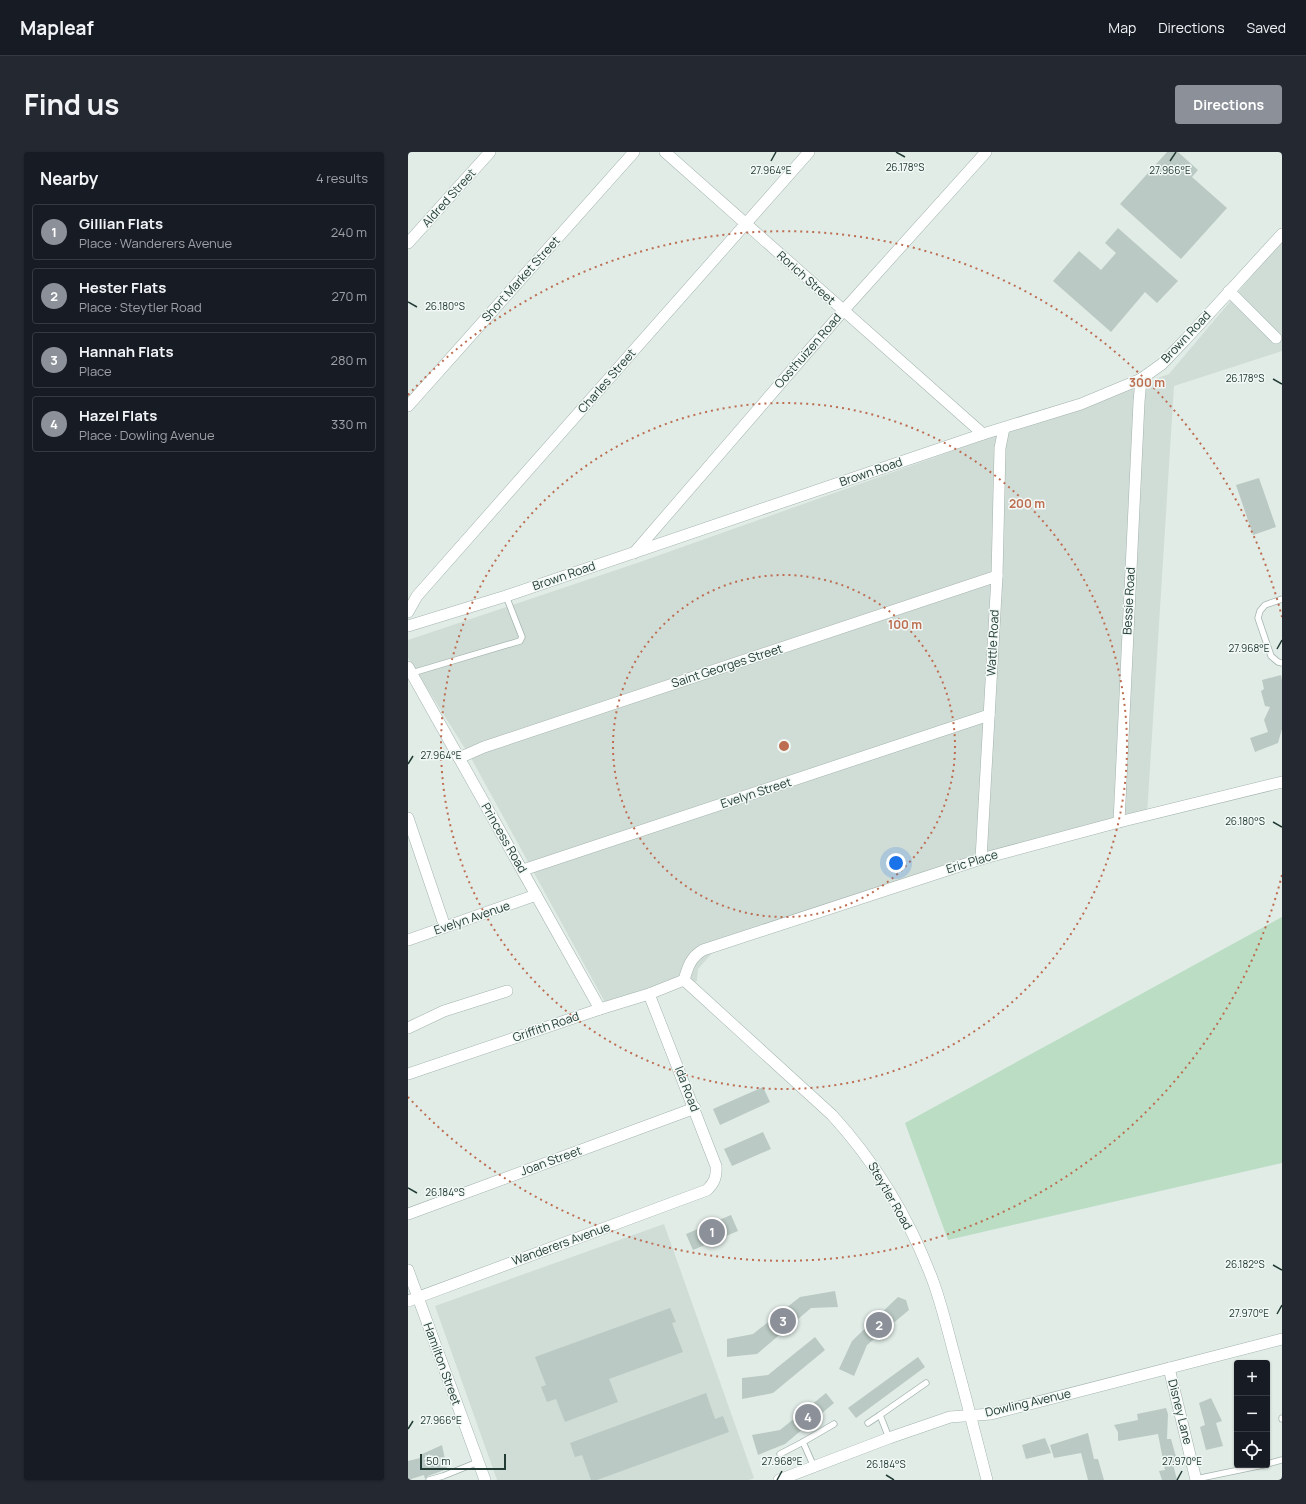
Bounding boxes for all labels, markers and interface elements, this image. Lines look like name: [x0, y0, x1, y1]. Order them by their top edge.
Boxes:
text: Mapleaf: [20, 15, 94, 41]
text: Map: [1108, 18, 1136, 37]
text: Directions: [1158, 18, 1225, 37]
text: Saved: [1247, 18, 1286, 37]
text: Find us: [24, 85, 119, 123]
button: Directions: [1175, 85, 1282, 124]
text: 26.178°S: [886, 160, 924, 174]
text: 27.964°E: [750, 163, 792, 177]
text: 27.966°E: [1149, 163, 1191, 177]
street label: Aldred Street: [418, 165, 480, 231]
text: Nearby: [40, 167, 98, 190]
text: 4 results: [316, 169, 368, 187]
text: Gillian Flats: [79, 213, 163, 234]
text: 1: [51, 223, 57, 241]
text: 240 m: [331, 223, 367, 241]
street label: Short Market Street: [478, 232, 564, 325]
text: Place · Wanderers Avenue: [79, 234, 232, 252]
street label: Rorich Street: [773, 247, 839, 309]
text: Hester Flats: [79, 277, 166, 298]
text: 2: [50, 287, 58, 305]
text: 270 m: [332, 287, 367, 305]
text: Place · Steytler Road: [79, 298, 202, 316]
text: 26.180°S: [425, 299, 465, 313]
street label: Brown Road: [1157, 307, 1214, 366]
street label: Oosthuizen Road: [770, 309, 845, 392]
text: Hannah Flats: [79, 341, 174, 362]
street label: Charles Street: [574, 345, 640, 417]
text: 3: [50, 351, 58, 369]
text: 280 m: [330, 351, 367, 369]
text: Place: [79, 362, 112, 380]
text: 26.178°S: [1226, 371, 1264, 385]
text: 300 m: [1129, 374, 1165, 391]
text: Hazel Flats: [79, 405, 157, 426]
text: 4: [50, 415, 58, 433]
text: 330 m: [331, 415, 367, 433]
text: Place · Dowling Avenue: [79, 426, 215, 444]
street label: Brown Road: [837, 453, 905, 490]
text: 200 m: [1009, 495, 1045, 512]
street label: Brown Road: [530, 557, 598, 594]
street label: Bessie Road: [1118, 567, 1139, 635]
street label: Wattle Road: [982, 609, 1003, 677]
text: 100 m: [888, 616, 922, 633]
street label: Saint Georges Street: [669, 639, 785, 692]
text: 27.968°E: [1228, 641, 1270, 655]
centre of rings: [777, 739, 791, 753]
text: 27.964°E: [420, 748, 462, 762]
street label: Evelyn Street: [718, 773, 794, 812]
street label: Princess Road: [477, 800, 531, 876]
text: 26.180°S: [1225, 814, 1265, 828]
street label: Eric Place: [944, 846, 1000, 877]
your location: [886, 853, 906, 873]
street label: Evelyn Avenue: [432, 897, 512, 938]
street label: Griffith Road: [510, 1007, 581, 1046]
street label: Ida Road: [671, 1064, 704, 1114]
street label: Joan Street: [518, 1142, 584, 1179]
street label: Steytler Road: [864, 1159, 917, 1233]
text: 26.184°S: [425, 1185, 465, 1199]
pin: 1: [699, 1217, 725, 1247]
street label: Wanderers Avenue: [509, 1218, 612, 1269]
text: 26.182°S: [1225, 1257, 1265, 1271]
pin: 3: [770, 1306, 796, 1336]
text: 27.970°E: [1229, 1306, 1269, 1320]
pin: 2: [866, 1310, 892, 1340]
street label: Hamilton Street: [420, 1320, 465, 1408]
map controls: [1234, 1360, 1270, 1468]
button: +: [1234, 1360, 1270, 1396]
street label: Disney Lane: [1164, 1377, 1197, 1446]
street label: Dowling Avenue: [983, 1384, 1072, 1421]
button: −: [1234, 1396, 1270, 1432]
pin: 4: [795, 1402, 821, 1432]
text: 27.966°E: [420, 1413, 462, 1427]
button: locate: [1234, 1432, 1270, 1468]
scale bar: [420, 1452, 506, 1471]
text: 50 m: [426, 1453, 451, 1468]
text: 27.968°E: [761, 1454, 803, 1468]
text: 27.970°E: [1162, 1454, 1202, 1468]
text: 26.184°S: [866, 1457, 906, 1471]

